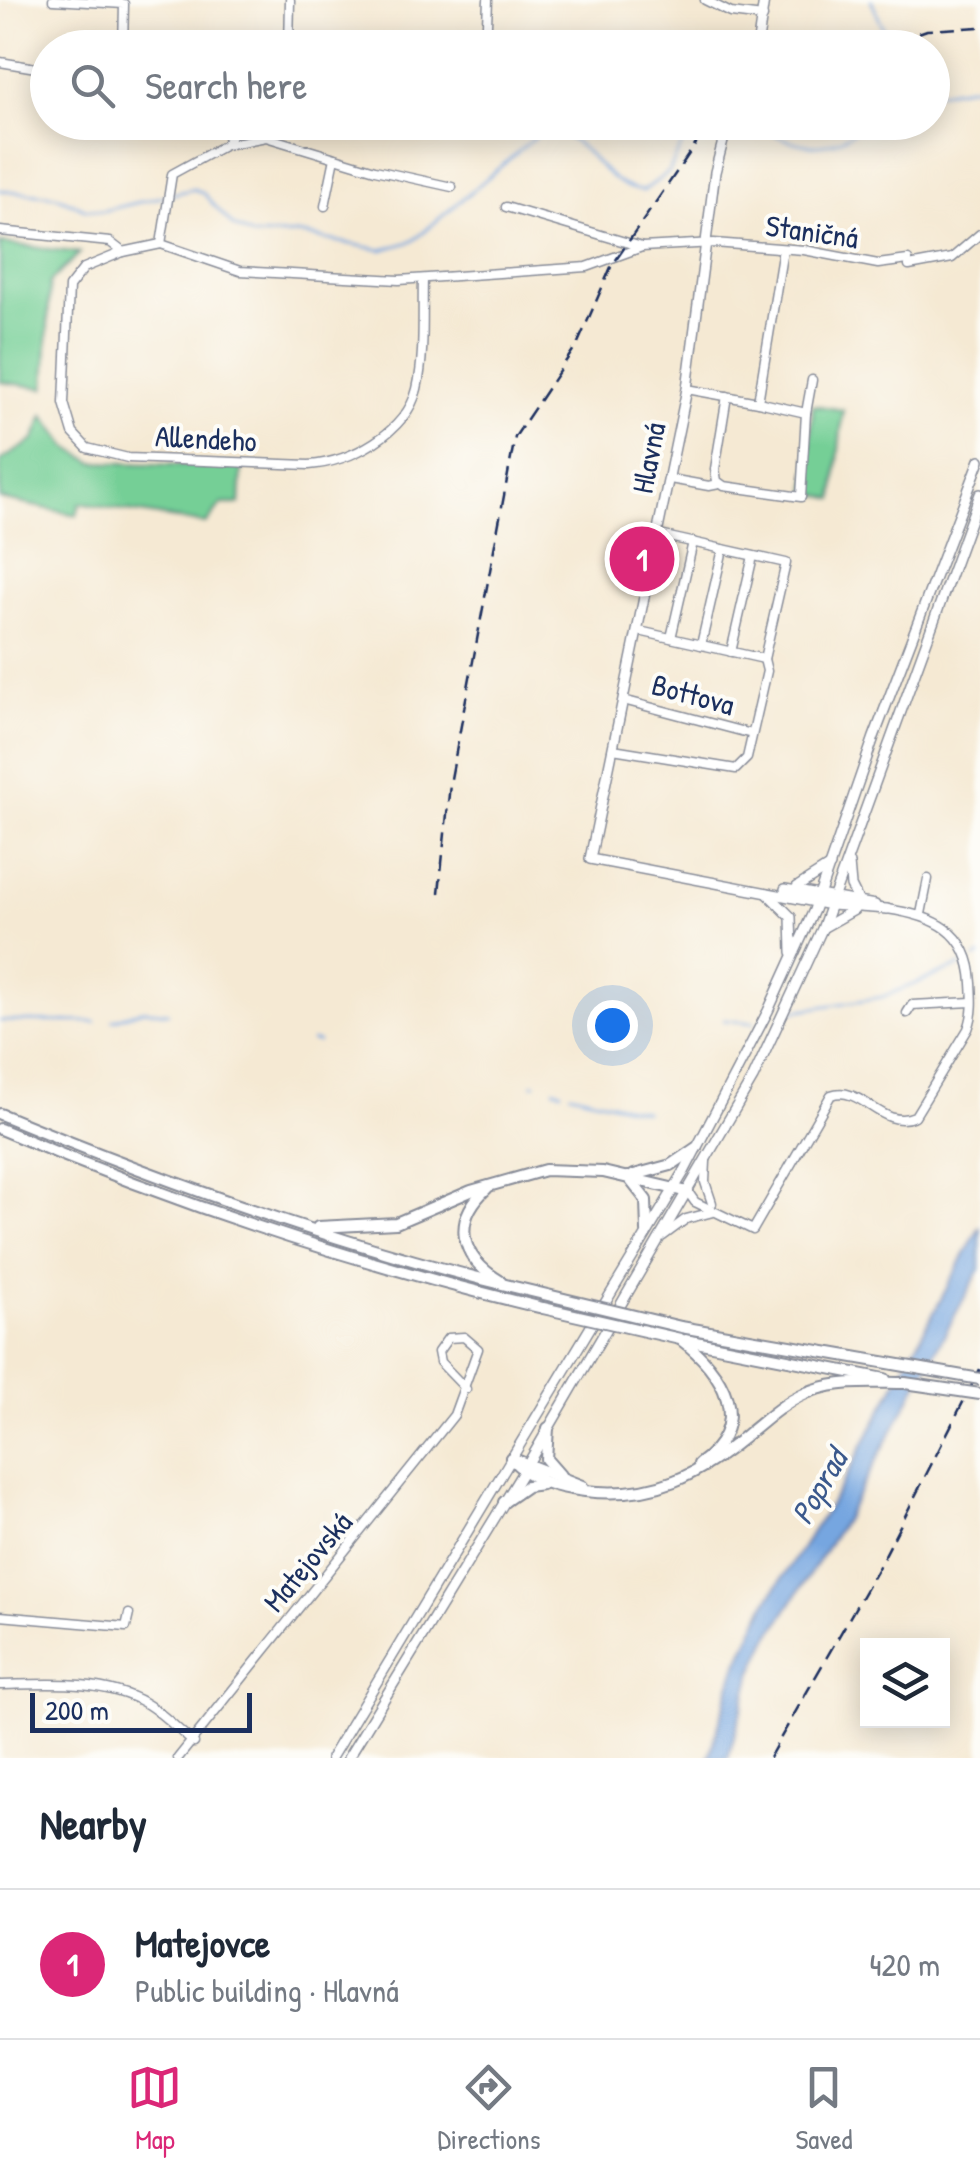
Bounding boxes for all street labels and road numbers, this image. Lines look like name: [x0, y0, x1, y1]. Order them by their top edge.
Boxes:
street label: Staničná: [763, 205, 861, 257]
street label: Allendeho: [154, 415, 258, 461]
street label: Hlavná: [622, 419, 674, 497]
street label: Bottova: [648, 664, 739, 724]
street label: Matejovská: [254, 1503, 361, 1620]

